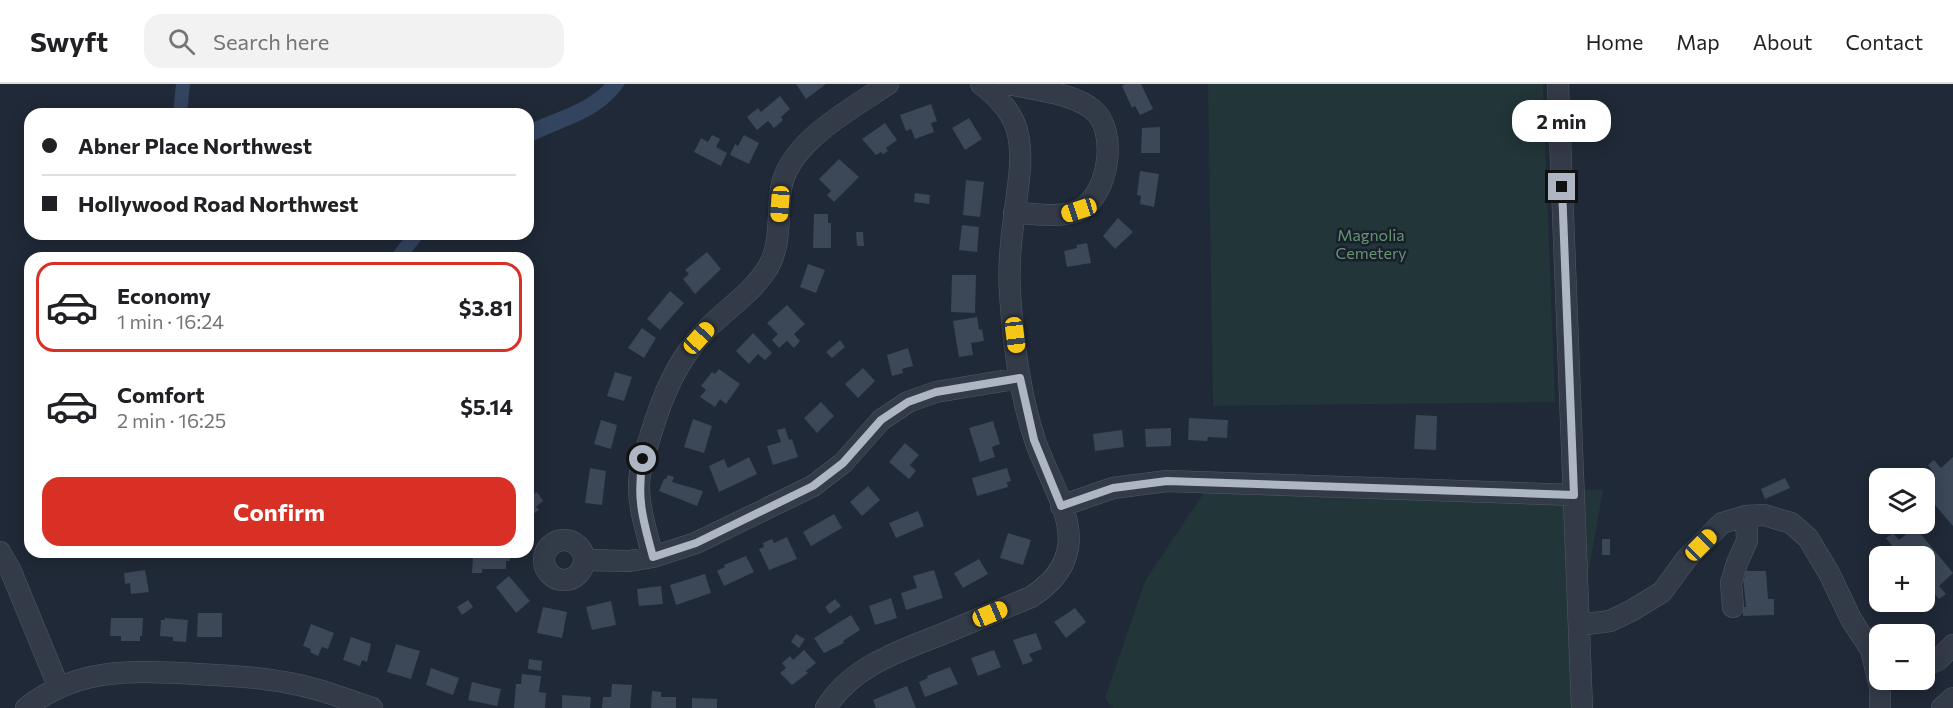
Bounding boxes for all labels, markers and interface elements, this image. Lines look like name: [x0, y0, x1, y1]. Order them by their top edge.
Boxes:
search box: [144, 14, 564, 68]
text: Swyft: [30, 24, 108, 58]
icon: search: [165, 25, 198, 58]
text: Search here: [213, 28, 329, 55]
text: Home: [1586, 29, 1643, 54]
text: Map: [1676, 29, 1720, 54]
text: About: [1753, 29, 1812, 54]
text: Contact: [1845, 29, 1923, 54]
callout: 2 min: [1512, 100, 1612, 142]
text: 2 min: [1537, 109, 1586, 133]
text: Abner Place Northwest: [78, 132, 312, 159]
route end: [1548, 173, 1575, 200]
car: [770, 185, 790, 223]
text: Hollywood Road Northwest: [78, 190, 358, 217]
car: [1059, 196, 1099, 224]
park label: Magnolia Cemetery: [1335, 225, 1407, 262]
icon: car: [45, 280, 99, 334]
text: Economy: [117, 282, 211, 309]
text: $3.81: [459, 294, 513, 321]
text: 1 min · 16:24: [117, 309, 224, 333]
car: [1004, 316, 1026, 354]
car: [680, 319, 718, 357]
icon: car: [45, 379, 99, 433]
text: Comfort: [117, 381, 205, 408]
text: $5.14: [460, 393, 513, 420]
text: 2 min · 16:25: [117, 408, 226, 432]
route start: [629, 445, 656, 472]
map controls: [1869, 468, 1935, 690]
button: layers: [1869, 468, 1935, 534]
button: Confirm: [42, 477, 516, 546]
car: [1682, 526, 1720, 564]
button: +: [1869, 546, 1935, 612]
car: [970, 599, 1010, 629]
button: −: [1869, 624, 1935, 690]

